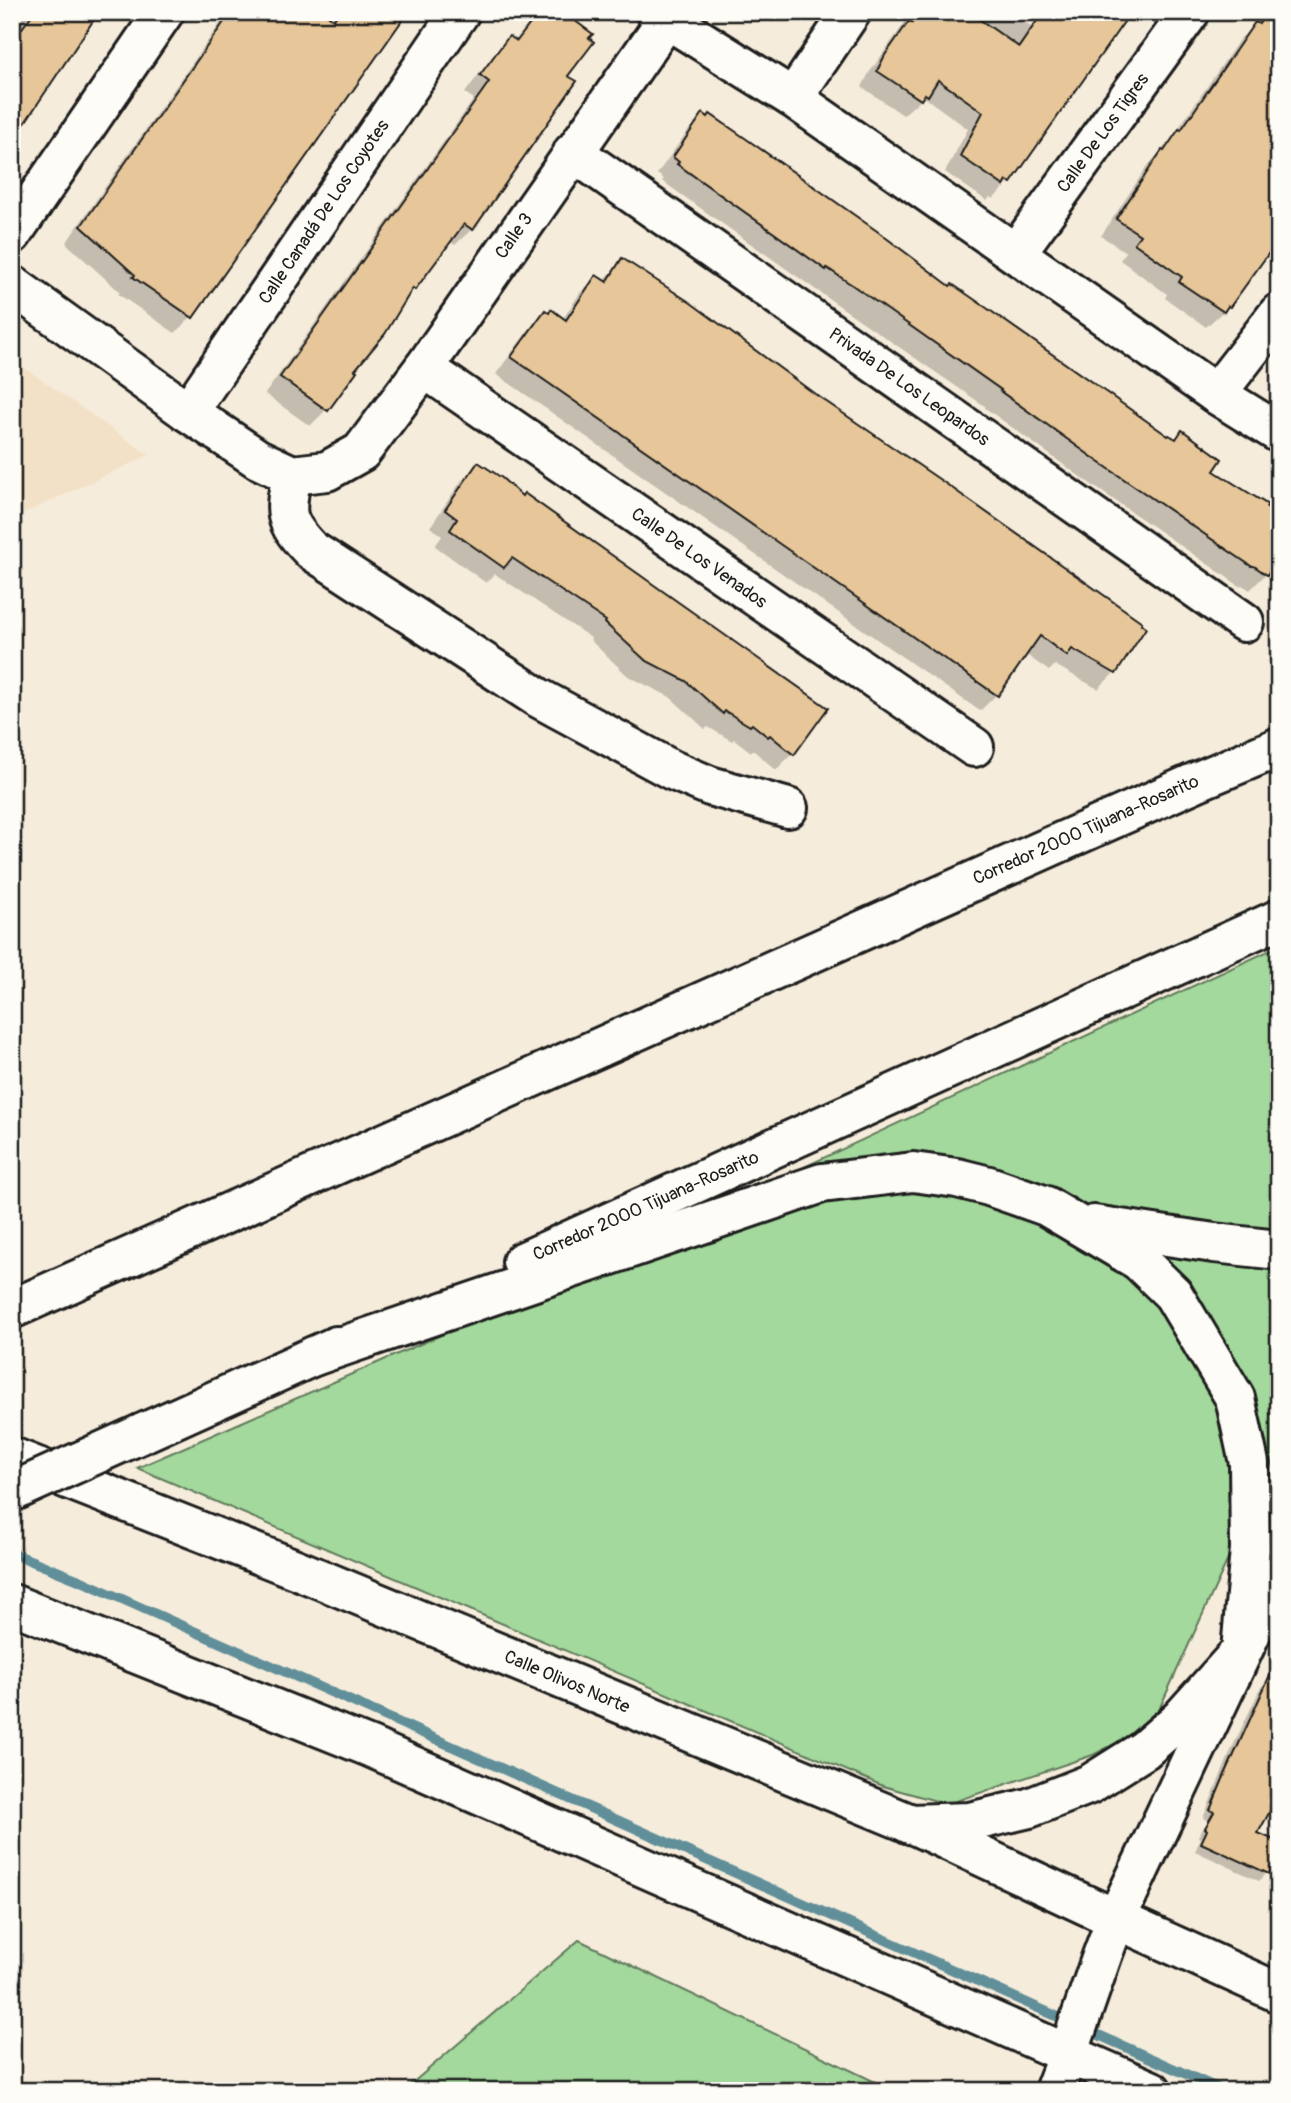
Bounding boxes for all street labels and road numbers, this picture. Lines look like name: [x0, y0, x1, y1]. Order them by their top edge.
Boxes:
street label: Calle De Los Tigres: [1052, 69, 1154, 197]
street label: Calle Canadá De Los Coyotes: [254, 115, 394, 309]
street label: Calle 3: [490, 209, 538, 263]
street label: Privada De Los Leopardos: [824, 323, 994, 451]
street label: Calle De Los Venados: [627, 502, 771, 614]
street label: Corredor 2000 Tijuana-Rosarito: [969, 770, 1203, 890]
street label: Corredor 2000 Tijuana-Rosarito: [529, 1146, 763, 1266]
street label: Calle Olivos Norte: [501, 1645, 633, 1719]

